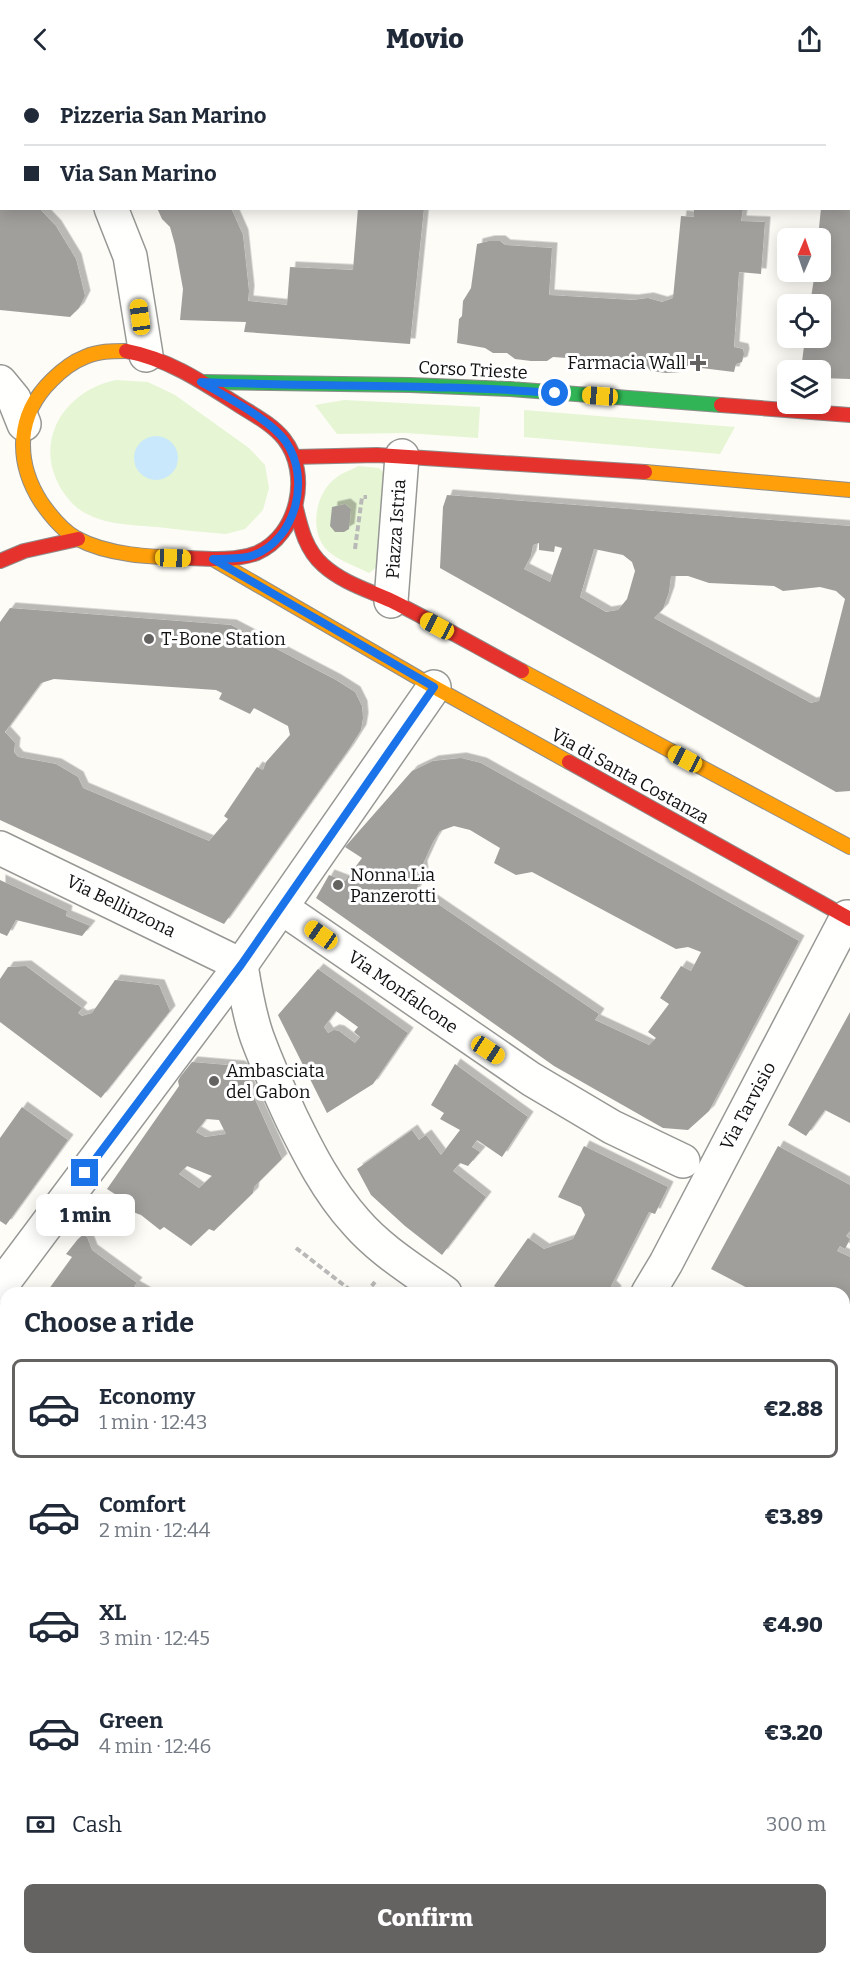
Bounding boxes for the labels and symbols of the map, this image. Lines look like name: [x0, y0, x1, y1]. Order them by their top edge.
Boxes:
north arrow: [777, 228, 831, 282]
car: [129, 298, 151, 336]
place label: Farmacia Wall: [567, 352, 686, 374]
street label: Corso Trieste: [418, 356, 528, 384]
marker: Farmacia Wall: [691, 356, 705, 370]
route start: [541, 379, 568, 406]
car: [581, 386, 619, 406]
street label: Piazza Istria: [382, 478, 410, 580]
car: [155, 548, 191, 568]
car: [417, 610, 457, 642]
place label: T-Bone Station: [161, 628, 286, 650]
marker: T-Bone Station: [142, 632, 156, 646]
street label: Via di Santa Costanza: [547, 723, 713, 829]
car: [665, 743, 705, 775]
place label: Nonna Lia Panzerotti: [350, 864, 436, 907]
street label: Via Bellinzona: [63, 870, 179, 942]
marker: Nonna Lia Panzerotti: [331, 878, 345, 892]
car: [301, 917, 341, 953]
street label: Via Monfalcone: [344, 946, 462, 1038]
car: [468, 1033, 508, 1067]
street label: Via Tarvisio: [716, 1058, 780, 1154]
place label: Ambasciata del Gabon: [226, 1060, 325, 1103]
marker: Ambasciata del Gabon: [207, 1074, 221, 1088]
route end: [71, 1159, 98, 1186]
callout: 1 min: [36, 1194, 134, 1236]

